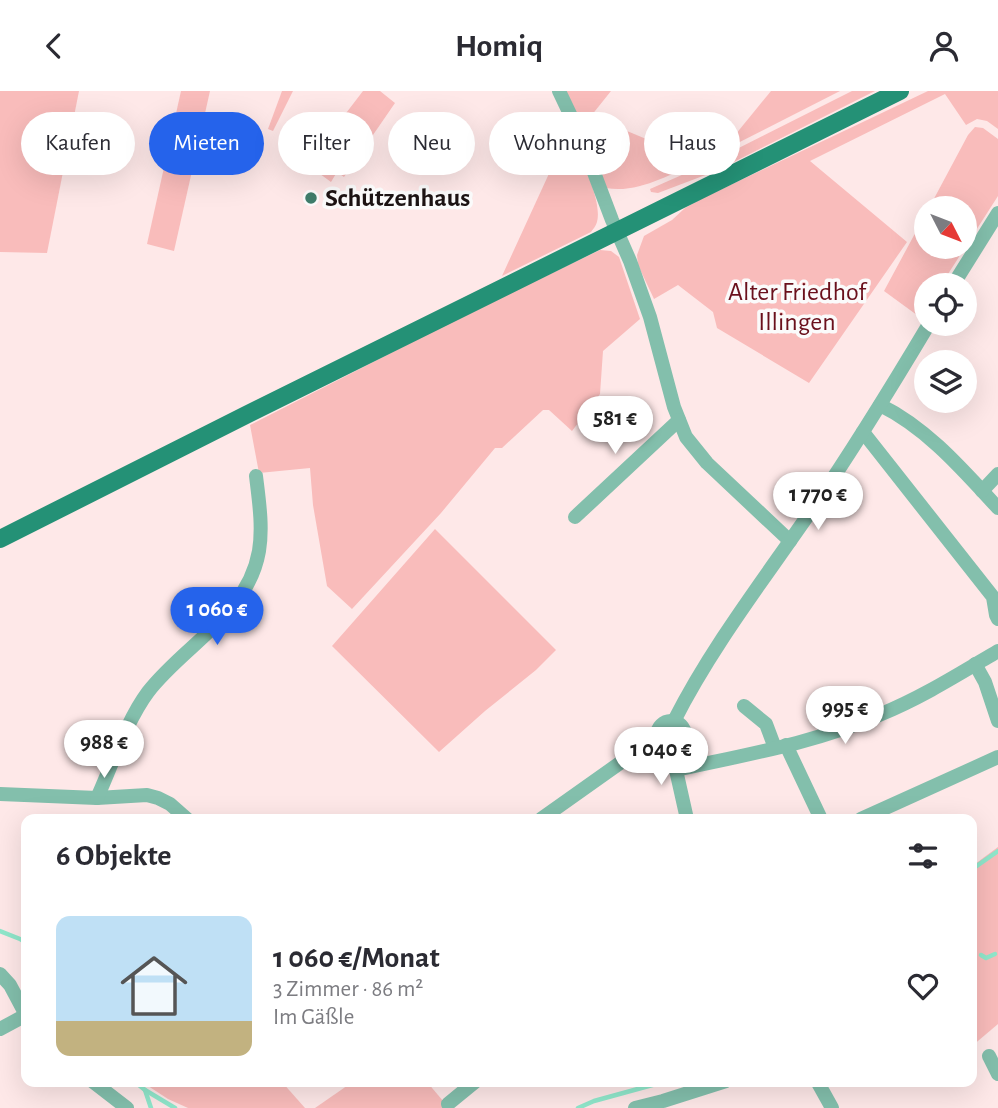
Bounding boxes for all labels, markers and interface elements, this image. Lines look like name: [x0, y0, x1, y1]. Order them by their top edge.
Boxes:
icon: back: [35, 27, 73, 65]
icon: person: [925, 27, 963, 65]
text: Homiq: [455, 30, 543, 62]
chip: Kaufen: [21, 112, 135, 175]
chip: Mieten: [149, 112, 264, 175]
chip: Filter: [278, 112, 374, 175]
chip: Neu: [388, 112, 475, 175]
chip: Wohnung: [489, 112, 630, 175]
chip: Haus: [644, 112, 740, 175]
place label: Schützenhaus: [325, 185, 470, 211]
marker: Schützenhaus: [303, 190, 319, 206]
north arrow: [914, 196, 976, 259]
map controls: [914, 196, 977, 413]
button: locate: [914, 273, 977, 336]
park label: Alter Friedhof Illingen: [728, 279, 868, 335]
button: layers: [914, 350, 977, 413]
pin: 581 €: [566, 397, 664, 456]
text: 581 €: [593, 407, 637, 430]
pin: 1 770 €: [753, 473, 883, 532]
text: 1 770 €: [789, 483, 847, 506]
pin: 1 060 €: [152, 587, 282, 647]
text: 1 060 €: [186, 598, 248, 621]
pin: 995 €: [796, 687, 894, 746]
text: 995 €: [822, 697, 868, 720]
pin: 988 €: [55, 721, 153, 780]
pin: 1 040 €: [596, 727, 726, 787]
text: 988 €: [80, 731, 128, 754]
text: 1 040 €: [630, 738, 692, 761]
icon: filters: [904, 837, 942, 875]
text: 6 Objekte: [56, 841, 172, 871]
text: 1 060 €/Monat: [273, 943, 440, 973]
icon: home: [112, 944, 196, 1028]
icon: heart: [904, 967, 942, 1005]
text: 3 Zimmer · 86 m²: [273, 978, 423, 1001]
text: Im Gäßle: [273, 1006, 354, 1029]

